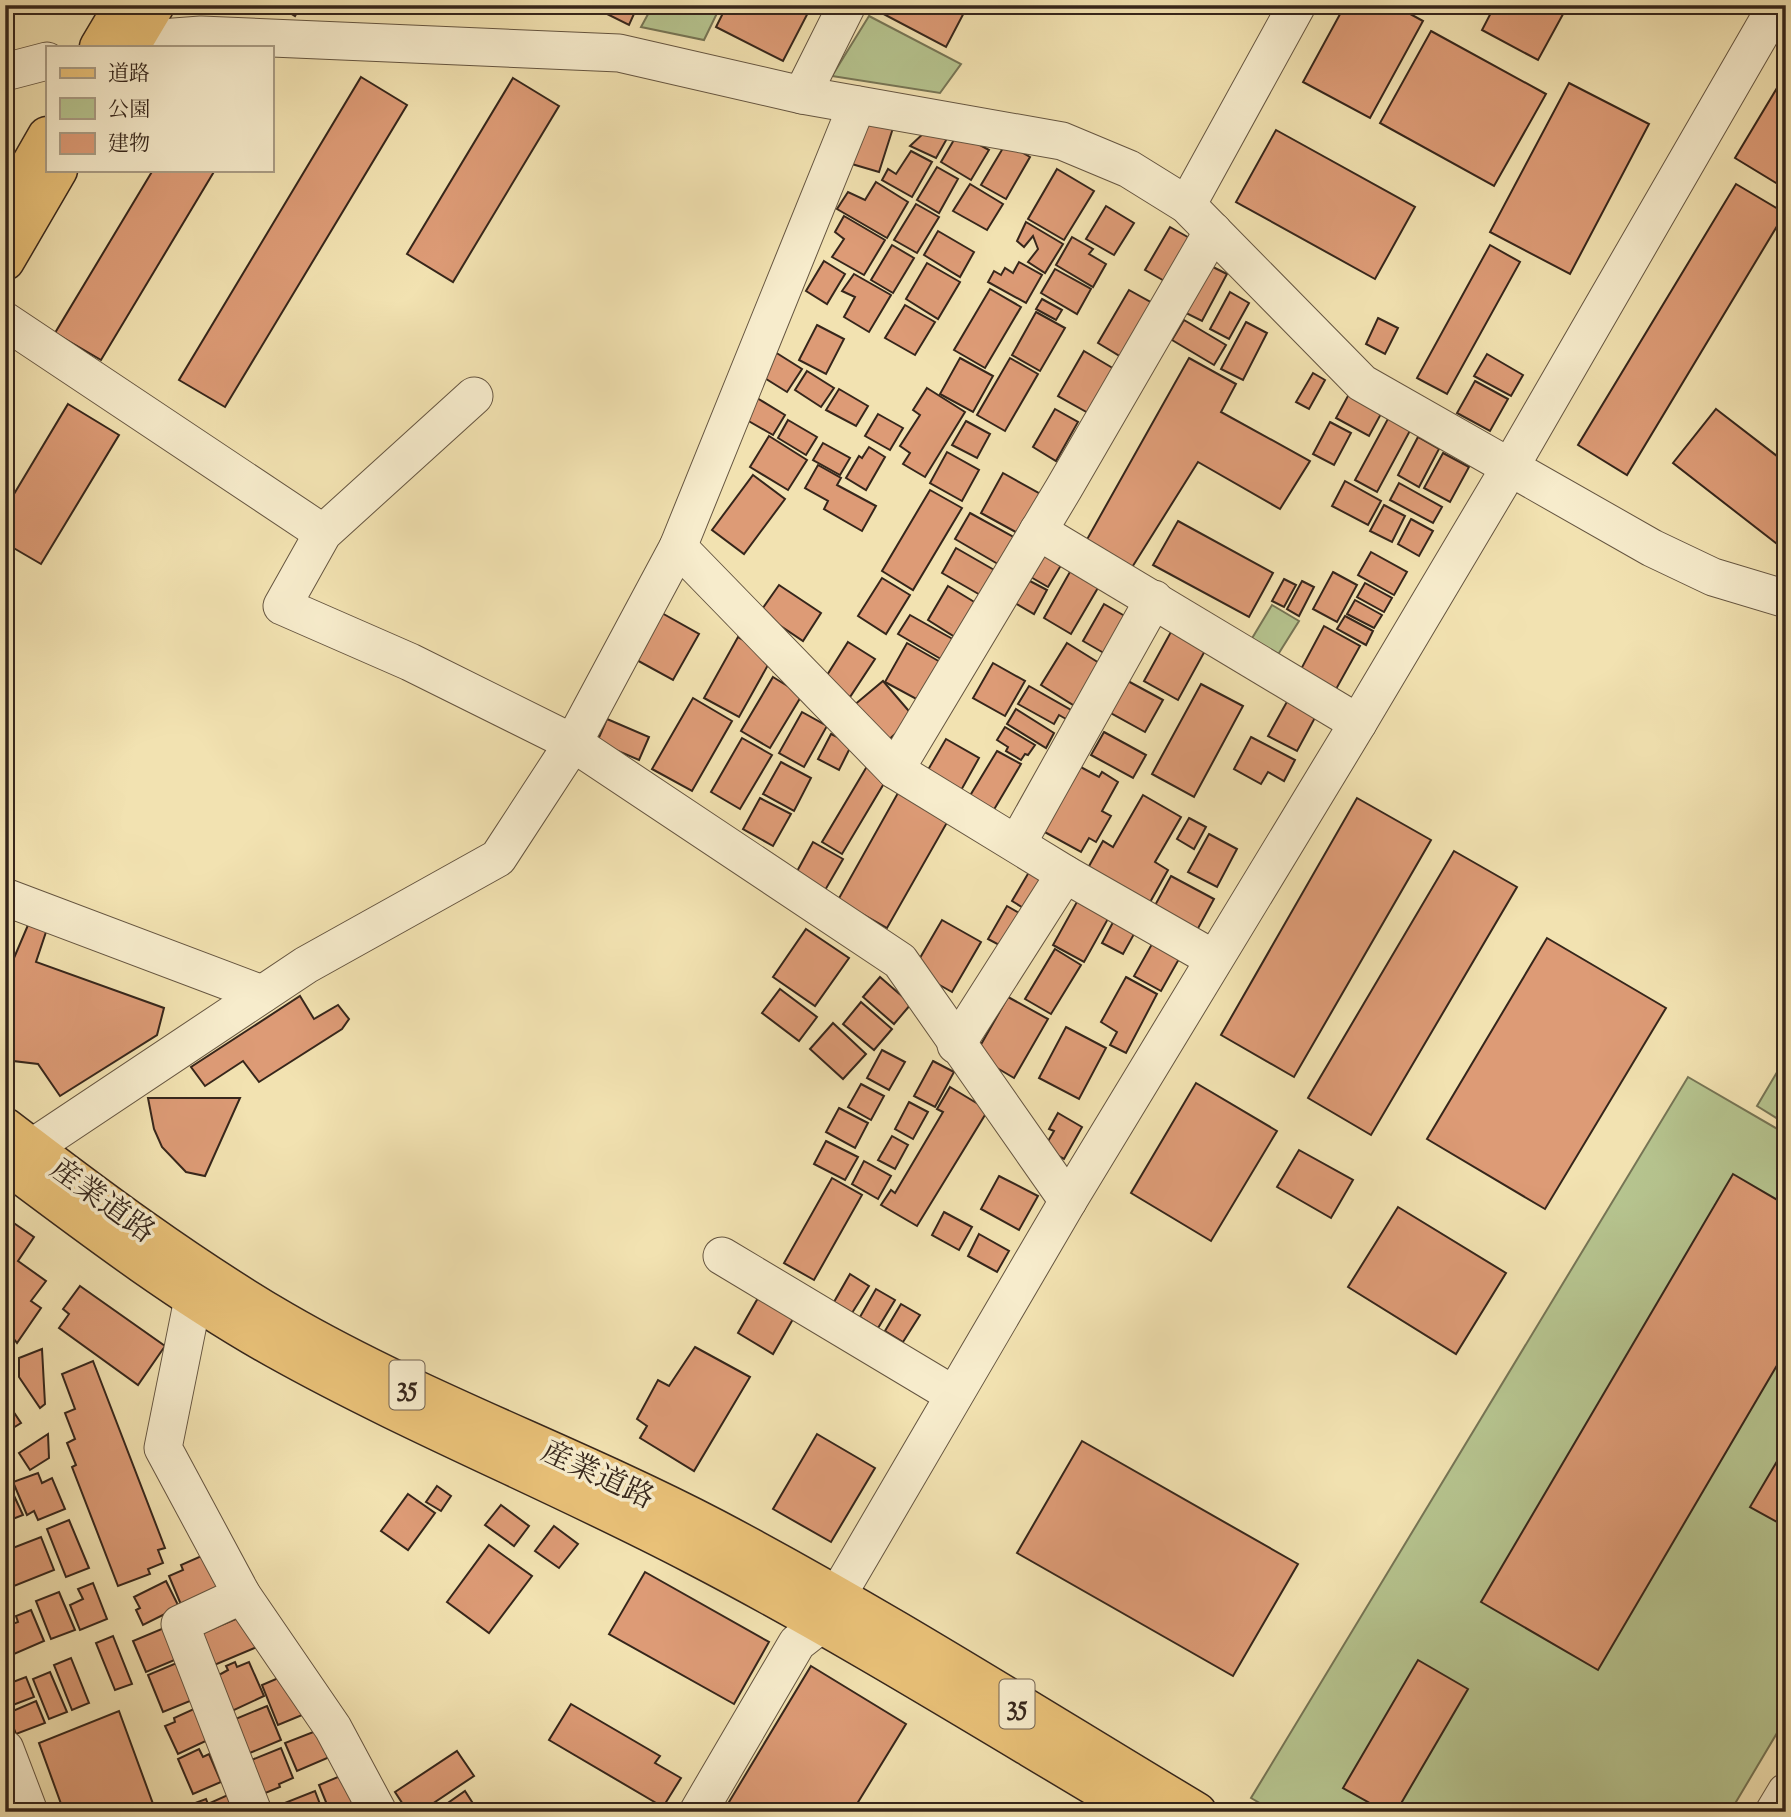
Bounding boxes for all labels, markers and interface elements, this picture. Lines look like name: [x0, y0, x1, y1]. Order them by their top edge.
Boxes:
legend: [46, 46, 273, 172]
text: 道路: [108, 60, 150, 90]
text: 公園: [108, 96, 150, 126]
text: 建物: [108, 130, 150, 160]
street label: 産業道路: [40, 1149, 163, 1255]
road number: 35: [390, 1360, 424, 1410]
street label: 産業道路: [533, 1431, 660, 1521]
road number: 35: [1000, 1680, 1034, 1728]

